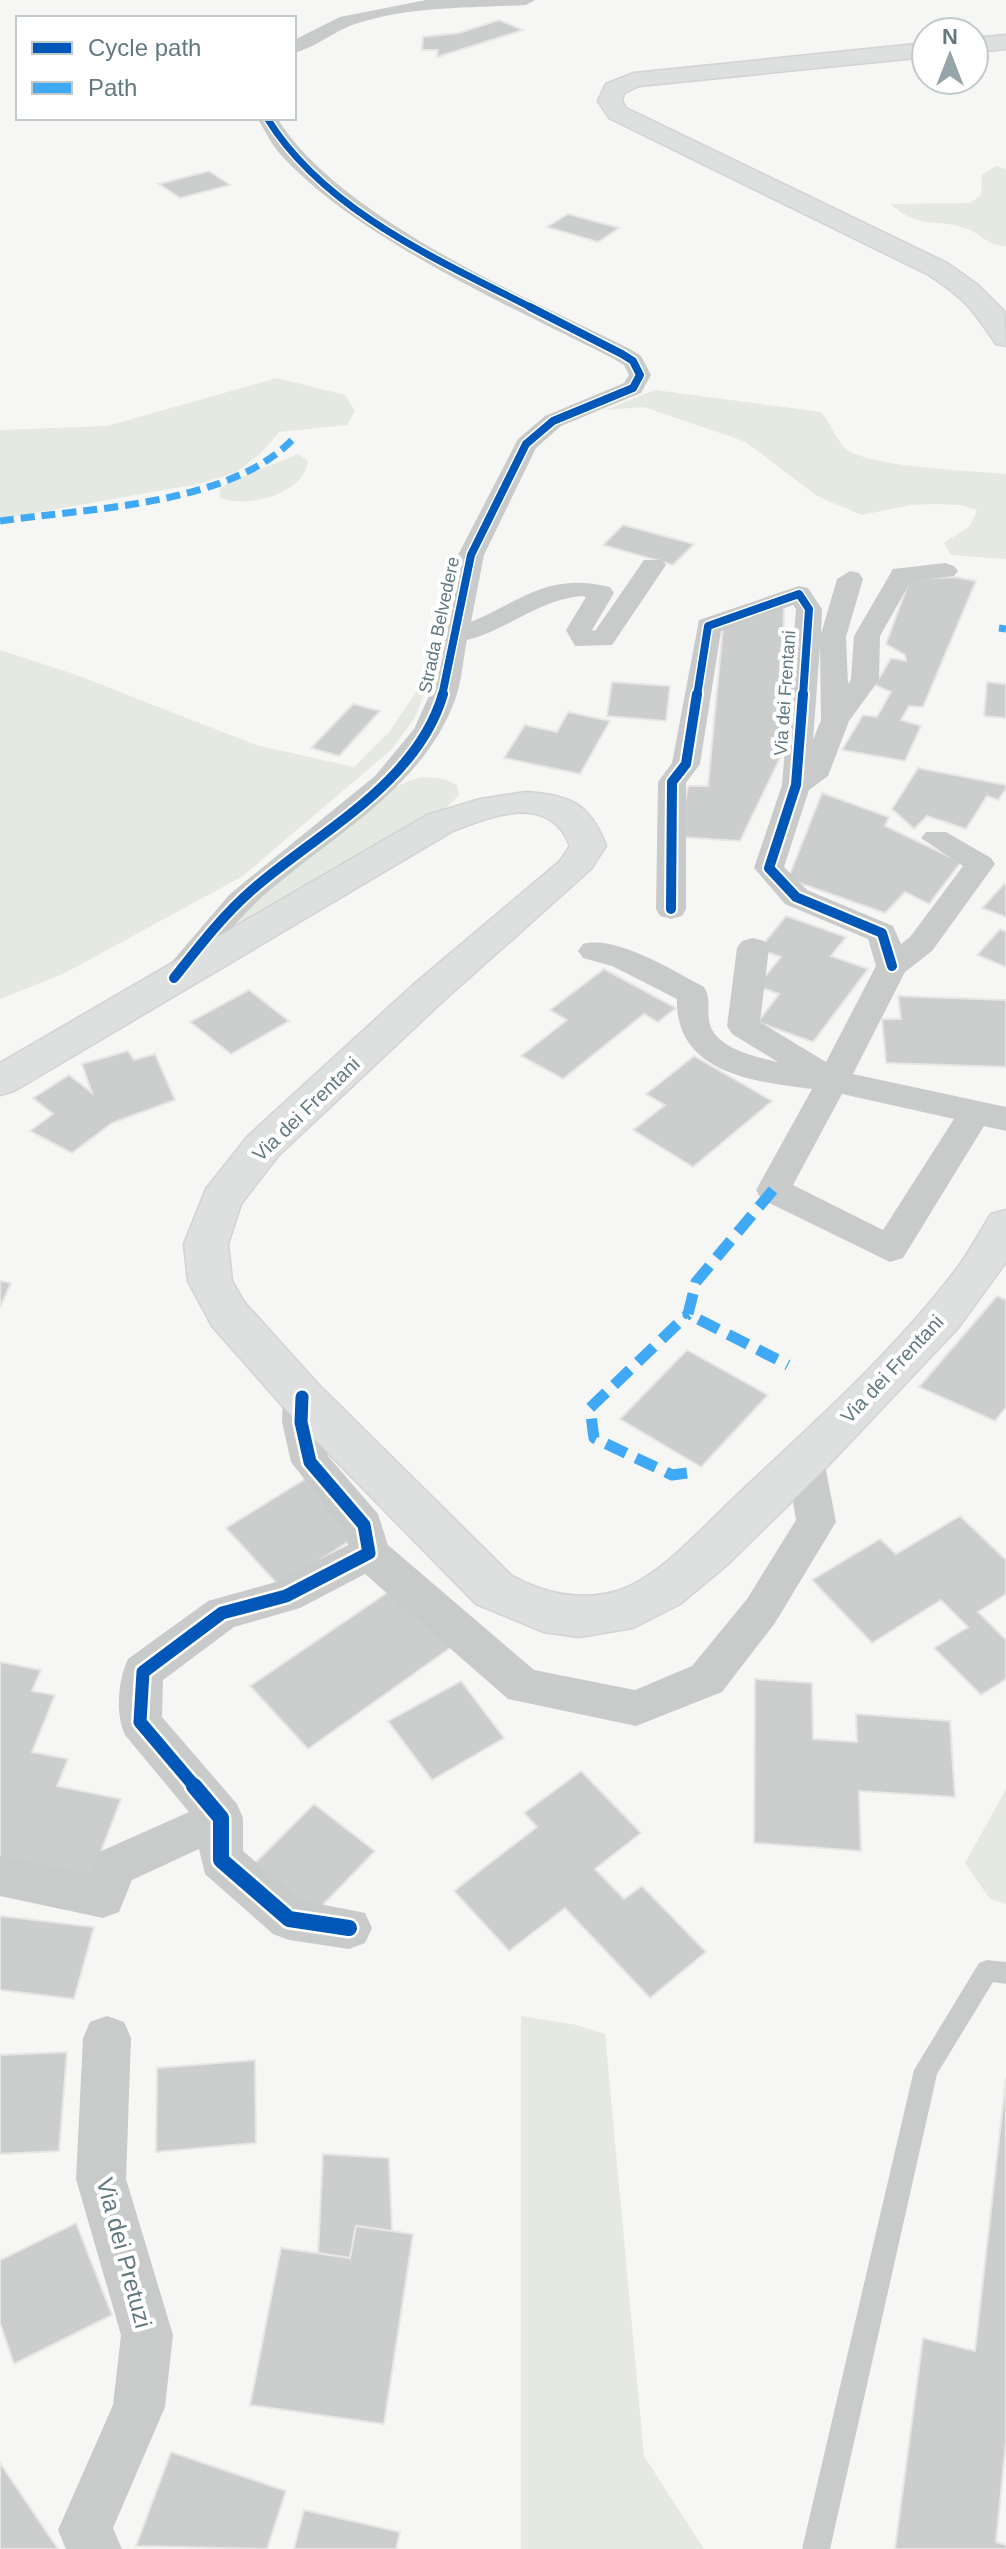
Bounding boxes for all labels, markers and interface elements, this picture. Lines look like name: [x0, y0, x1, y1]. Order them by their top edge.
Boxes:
legend: [16, 16, 296, 120]
north arrow: [910, 16, 990, 96]
text: N: [942, 24, 958, 49]
text: Cycle path: [88, 34, 201, 61]
text: Path: [88, 74, 137, 101]
street label: Strada Belvedere: [415, 555, 463, 695]
street label: Via dei Frentani: [771, 630, 799, 756]
street label: Via dei Frentani: [248, 1053, 364, 1165]
street label: Via dei Frentani: [836, 1310, 948, 1428]
street label: Via dei Pretuzi: [91, 2175, 157, 2331]

